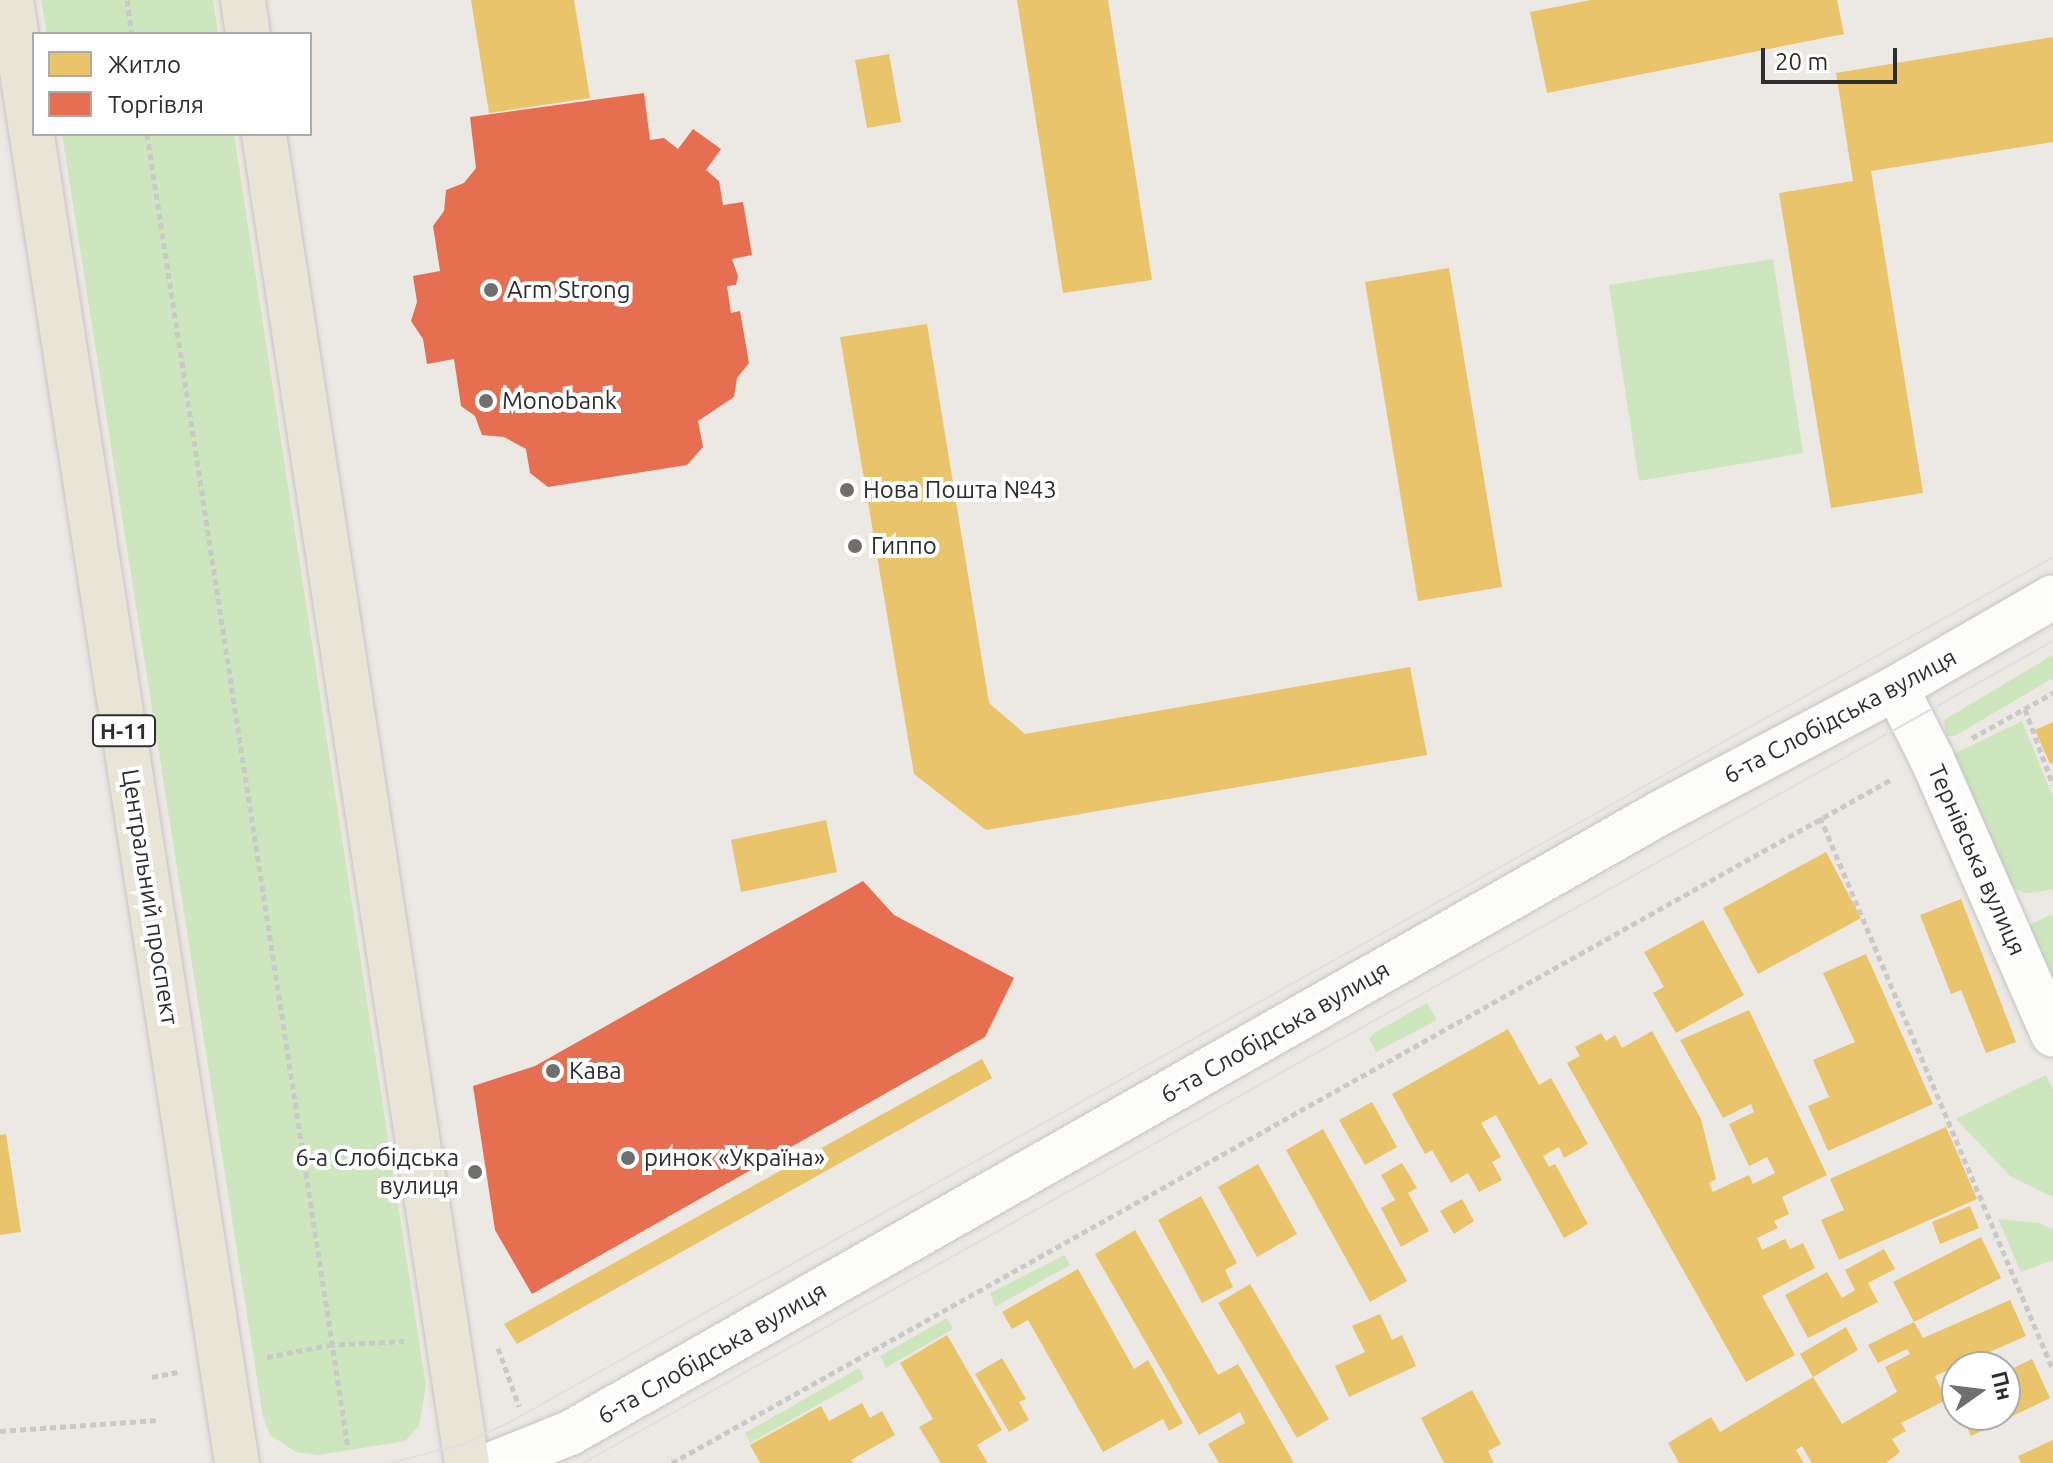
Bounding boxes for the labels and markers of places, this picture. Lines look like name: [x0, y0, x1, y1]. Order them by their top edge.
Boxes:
place label: Arm Strong: [507, 276, 631, 304]
marker: Arm Strong: [482, 281, 500, 299]
place label: Monobank: [502, 387, 617, 415]
marker: Monobank: [477, 392, 495, 410]
place label: Нова Пошта №43: [863, 476, 1057, 504]
marker: Нова Пошта №43: [838, 481, 856, 499]
place label: Гиппо: [871, 532, 937, 560]
marker: Гиппо: [846, 537, 864, 555]
place label: Кава: [569, 1057, 622, 1085]
marker: Кава: [544, 1062, 562, 1080]
place label: 6-а Слобідська вулиця: [295, 1144, 459, 1200]
place label: ринок «Україна»: [644, 1144, 825, 1172]
marker: ринок «Україна»: [619, 1149, 637, 1167]
marker: 6-а Слобідська вулиця: [466, 1163, 484, 1181]

